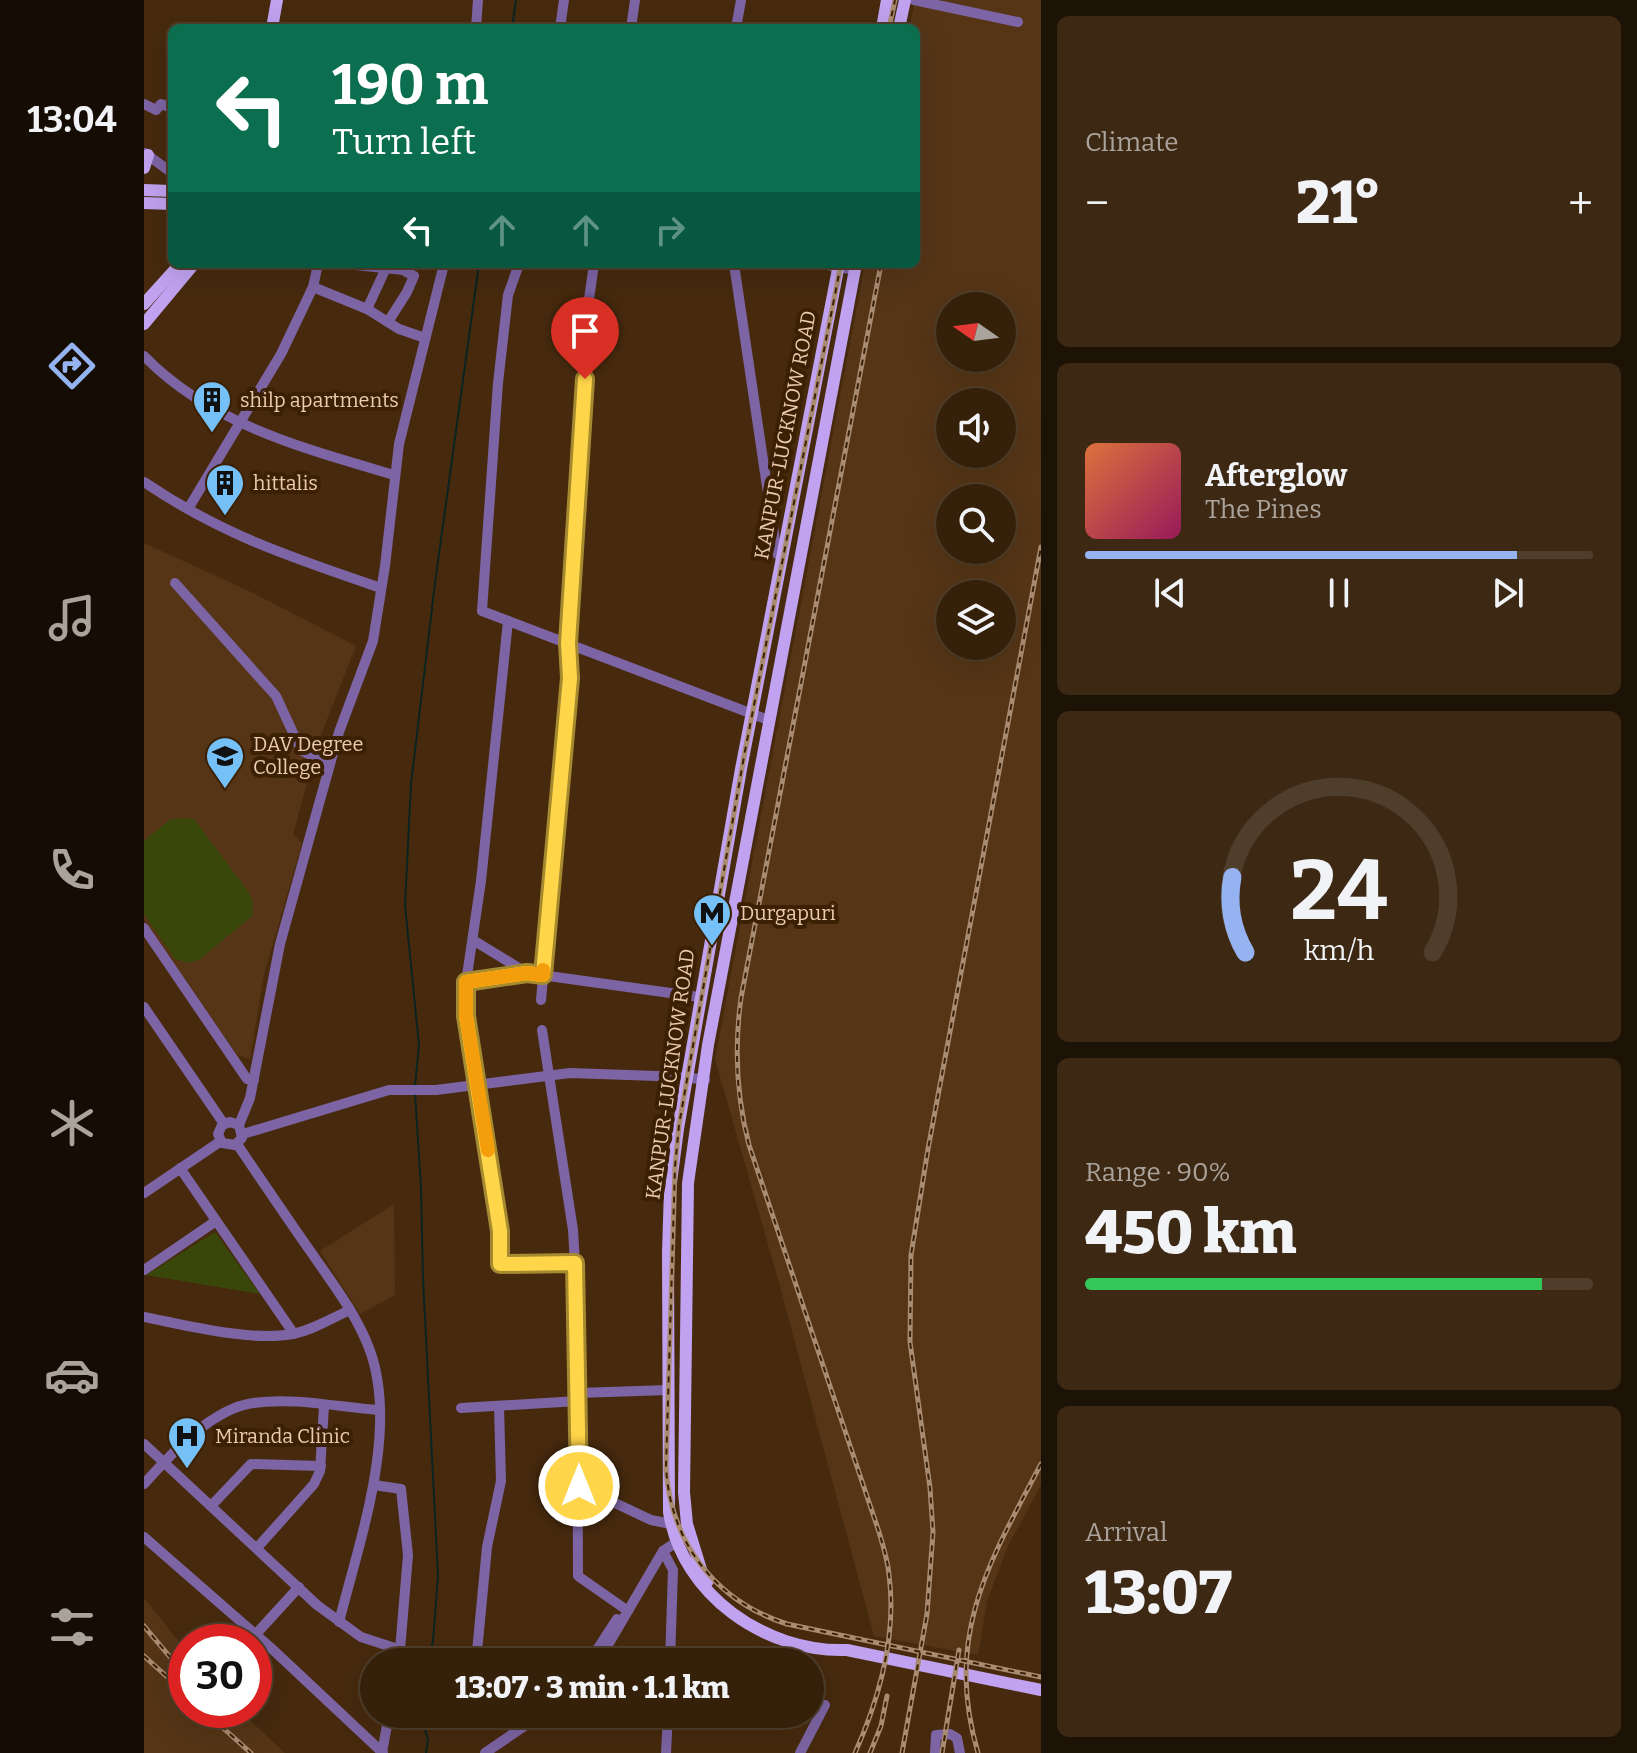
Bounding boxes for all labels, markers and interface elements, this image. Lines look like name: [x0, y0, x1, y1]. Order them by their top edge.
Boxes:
text: 190 m: [332, 52, 488, 119]
icon: left: [200, 56, 304, 160]
text: 13:04: [27, 98, 117, 142]
text: Turn left: [332, 120, 476, 164]
text: Climate: [1085, 127, 1179, 158]
text: 21°: [1296, 167, 1381, 239]
text: −: [1085, 177, 1109, 230]
text: +: [1568, 177, 1593, 230]
icon: left: [396, 208, 440, 252]
icon: ahead: [480, 208, 524, 252]
icon: ahead: [564, 208, 608, 252]
icon: right: [648, 208, 692, 252]
north arrow: [936, 292, 1016, 372]
map controls: [936, 292, 1016, 660]
pin: [551, 297, 619, 379]
icon: arrive: [563, 309, 607, 353]
street label: KANPUR-LUCKNOW ROAD: [749, 309, 821, 561]
icon: directions: [44, 338, 100, 394]
building icon: shilp apartments: [191, 379, 233, 434]
place label: shilp apartments: [240, 388, 399, 412]
button: sound: [936, 388, 1016, 468]
text: Afterglow: [1205, 458, 1347, 494]
building icon: hittalis: [204, 462, 246, 517]
place label: hittalis: [253, 471, 318, 495]
button: search: [936, 484, 1016, 564]
text: The Pines: [1205, 494, 1322, 525]
icon: previous: [1148, 571, 1192, 615]
icon: pause: [1317, 571, 1361, 615]
icon: next: [1486, 571, 1530, 615]
button: layers: [936, 580, 1016, 660]
icon: music: [44, 590, 100, 646]
place label: DAV Degree College: [253, 732, 363, 779]
school or university icon: DAV Degree College: [204, 735, 246, 790]
text: 24: [1290, 840, 1388, 940]
icon: phone: [44, 842, 100, 898]
metro station icon: Durgapuri: [691, 892, 733, 947]
place label: Durgapuri: [740, 901, 836, 925]
text: km/h: [1304, 933, 1375, 968]
street label: KANPUR-LUCKNOW ROAD: [641, 947, 699, 1201]
icon: climate: [44, 1095, 100, 1151]
text: Range · 90%: [1085, 1157, 1231, 1188]
text: 450 km: [1085, 1197, 1296, 1269]
icon: car: [44, 1347, 100, 1403]
hospital icon: Miranda Clinic: [166, 1415, 208, 1470]
place label: Miranda Clinic: [215, 1424, 350, 1448]
position arrow: [537, 1444, 621, 1528]
text: Arrival: [1085, 1517, 1167, 1548]
text: 13:07: [1085, 1557, 1232, 1629]
icon: filters: [44, 1599, 100, 1655]
speed limit sign: 30: [168, 1624, 272, 1728]
text: 13:07 · 3 min · 1.1 km: [455, 1670, 729, 1706]

